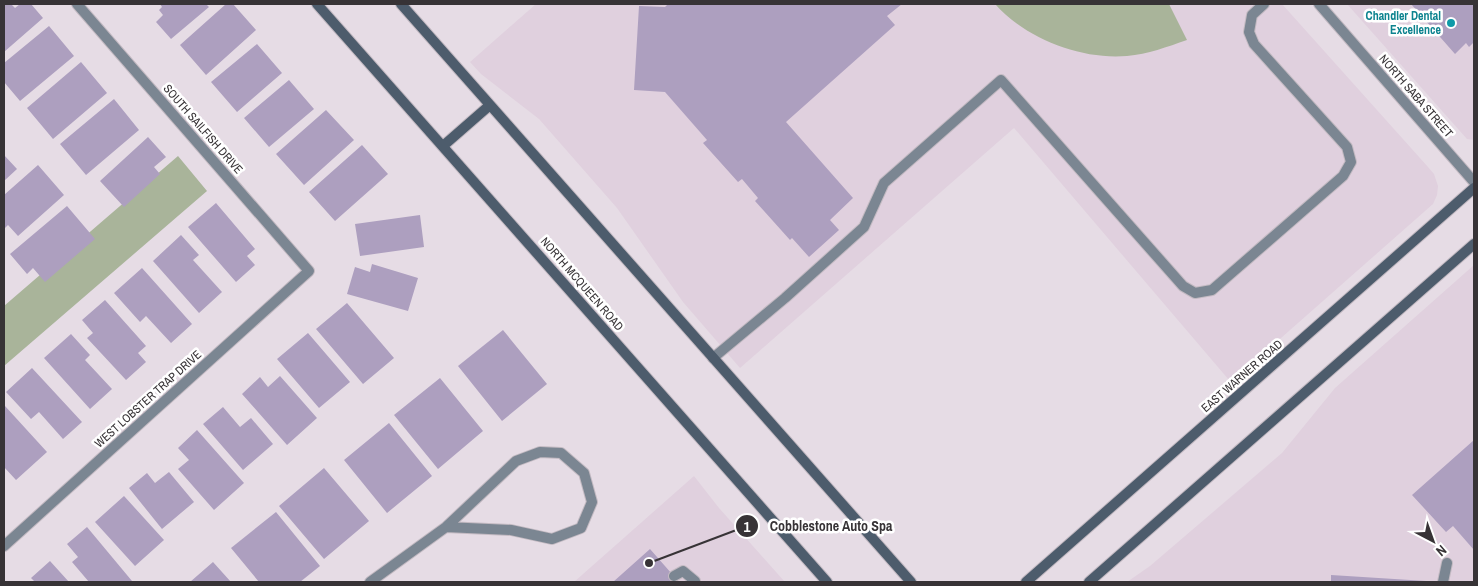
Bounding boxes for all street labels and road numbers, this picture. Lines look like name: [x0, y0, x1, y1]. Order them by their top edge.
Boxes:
street label: NORTH SABA STREET: [1376, 51, 1456, 141]
street label: SOUTH SAILFISH DRIVE: [160, 81, 246, 177]
street label: NORTH MCQUEEN ROAD: [537, 234, 627, 334]
street label: EAST WARNER ROAD: [1198, 336, 1286, 416]
street label: WEST LOBSTER TRAP DRIVE: [91, 347, 205, 451]

